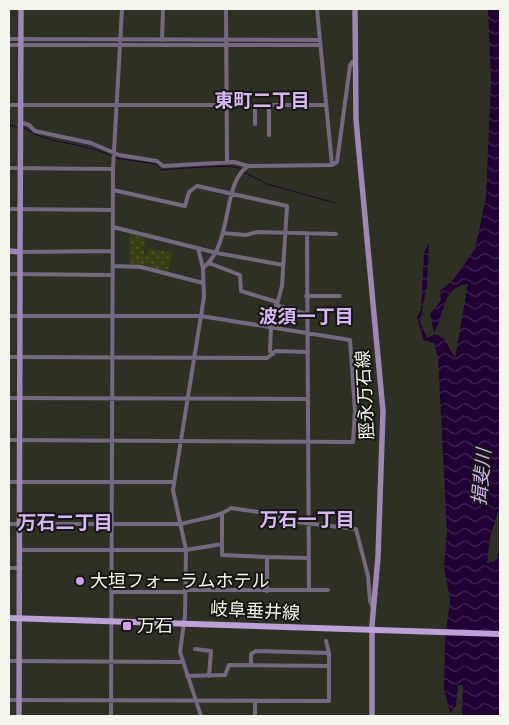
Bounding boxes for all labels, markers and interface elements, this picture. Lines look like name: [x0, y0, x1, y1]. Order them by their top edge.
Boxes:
district label: 東町二丁目: [214, 88, 310, 111]
district label: 波須一丁目: [258, 304, 354, 327]
street label: 脛永万石線: [351, 350, 377, 441]
water label: 揖斐川: [467, 446, 495, 506]
district label: 万石一丁目: [259, 507, 355, 530]
district label: 万石二丁目: [17, 510, 113, 533]
place label: 大垣フォーラムホテル: [90, 569, 269, 591]
marker: 大垣フォーラムホテル: [74, 575, 86, 587]
street label: 岐阜垂井線: [210, 597, 301, 623]
place label: 万石: [137, 614, 173, 636]
marker: 万石: [121, 620, 133, 632]

